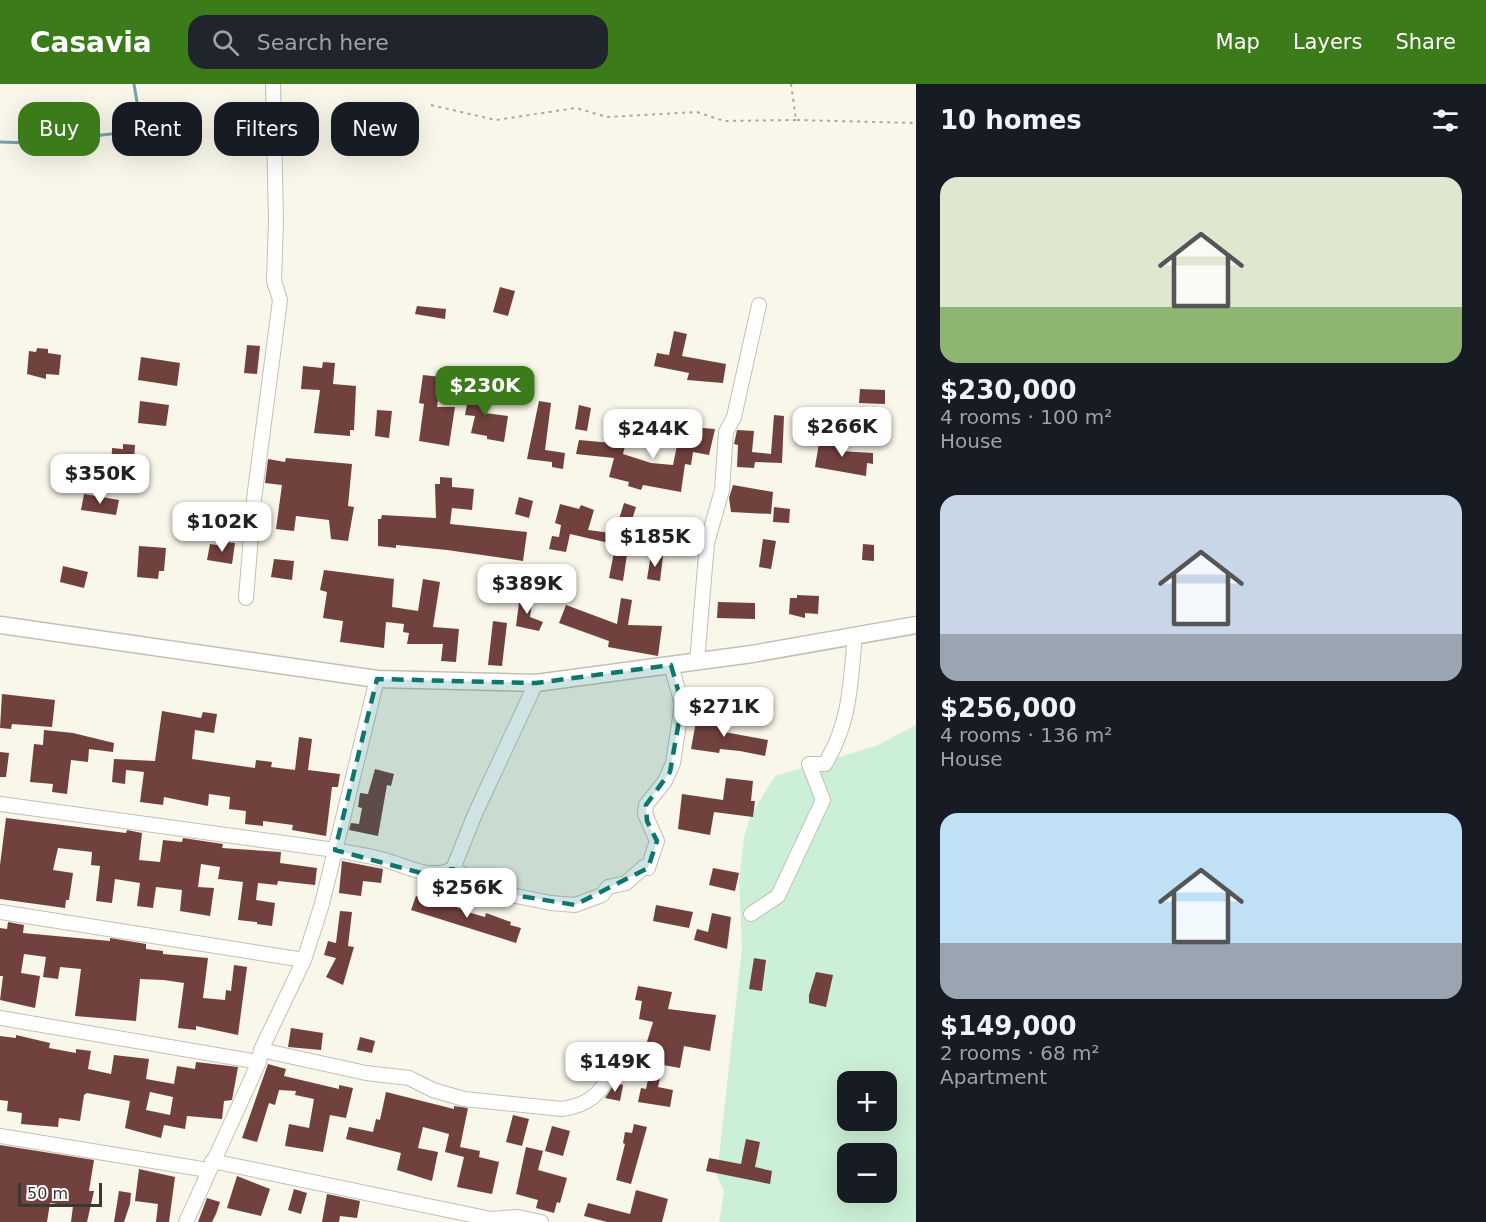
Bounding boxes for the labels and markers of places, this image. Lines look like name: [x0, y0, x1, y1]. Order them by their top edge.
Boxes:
pin: $230K: [443, 366, 527, 417]
pin: $266K: [800, 407, 884, 458]
pin: $244K: [611, 409, 695, 460]
pin: $350K: [58, 454, 142, 505]
pin: $102K: [180, 502, 264, 553]
pin: $185K: [613, 517, 697, 568]
pin: $389K: [485, 564, 569, 615]
pin: $271K: [682, 687, 766, 738]
pin: $256K: [425, 868, 509, 919]
pin: $149K: [573, 1042, 657, 1093]

